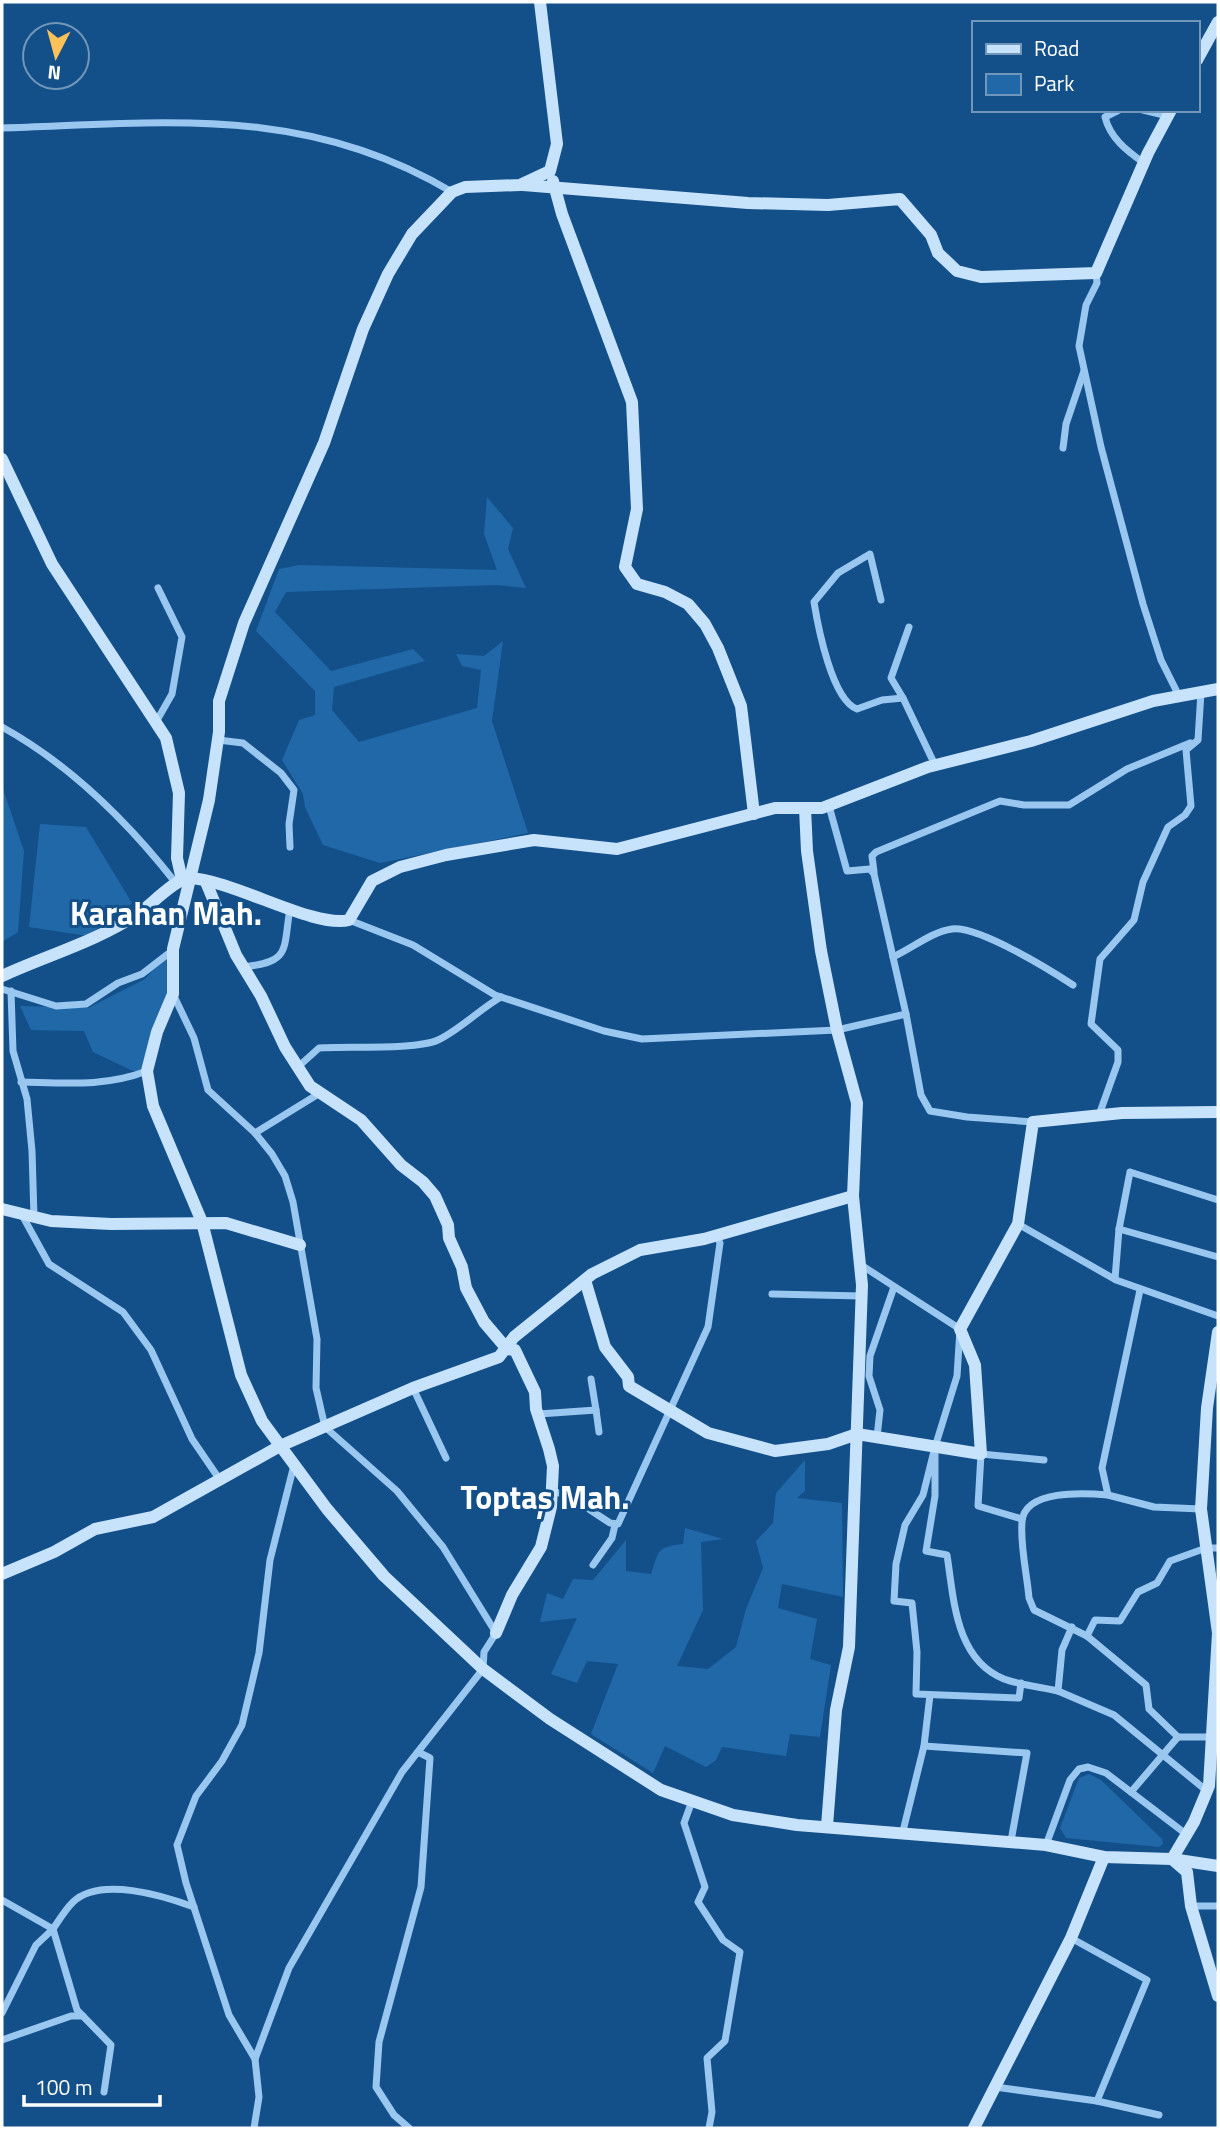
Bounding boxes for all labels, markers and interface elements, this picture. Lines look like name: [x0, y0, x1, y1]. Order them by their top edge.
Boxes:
north arrow: [21, 21, 91, 91]
legend: [972, 21, 1199, 112]
text: Road: [1034, 32, 1079, 64]
text: N: [46, 58, 62, 89]
text: Park: [1034, 67, 1074, 99]
district label: Karahan Mah.: [70, 889, 262, 937]
district label: Toptaş Mah.: [461, 1473, 629, 1521]
scale bar: [24, 2064, 161, 2108]
text: 100 m: [35, 2071, 92, 2103]

